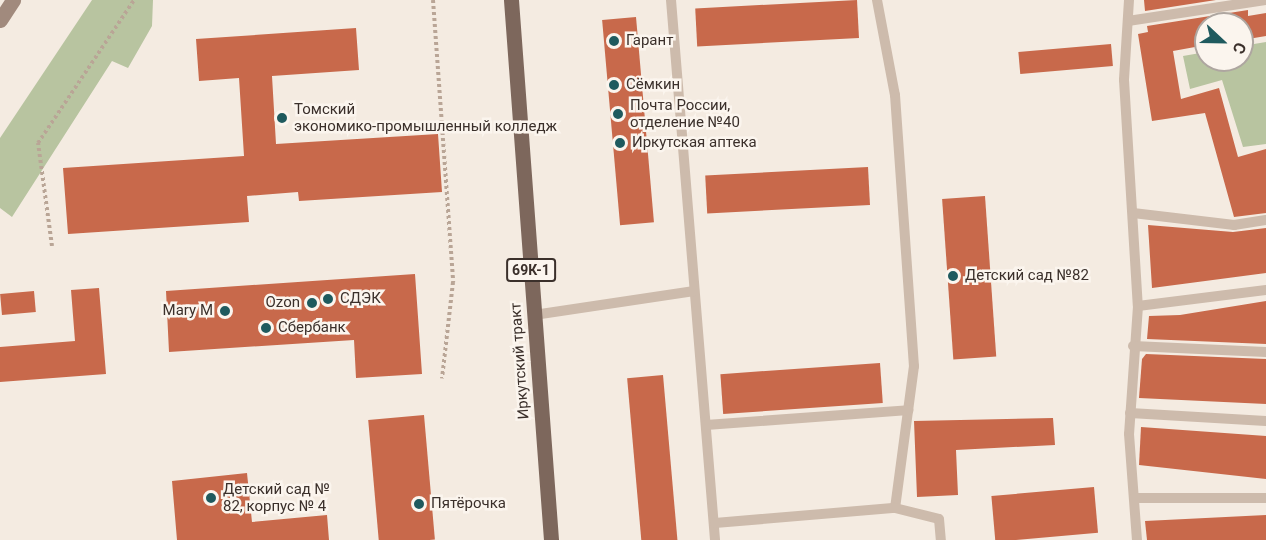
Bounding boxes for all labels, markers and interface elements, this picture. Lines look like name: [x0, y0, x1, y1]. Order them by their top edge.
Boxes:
north arrow: [1194, 12, 1254, 72]
place label: Гарант: [626, 32, 673, 50]
marker: Гарант: [607, 34, 621, 48]
text: С: [1229, 40, 1250, 57]
place label: Сёмкин: [626, 76, 680, 94]
marker: Сёмкин: [607, 78, 621, 92]
place label: Почта России, отделение №40: [630, 96, 740, 131]
place label: Томский экономико-промышленный колледж: [294, 100, 557, 135]
marker: Почта России, отделение №40: [611, 107, 625, 121]
marker: Томский экономико-промышленный колледж: [275, 111, 289, 125]
place label: Иркутская аптека: [632, 134, 757, 152]
marker: Иркутская аптека: [613, 136, 627, 150]
road number: 69К-1: [506, 259, 556, 281]
place label: Детский сад №82: [965, 267, 1089, 285]
marker: Детский сад №82: [946, 269, 960, 283]
place label: СДЭК: [340, 290, 381, 308]
marker: СДЭК: [321, 292, 335, 306]
place label: Ozon: [266, 294, 300, 312]
marker: Ozon: [305, 296, 319, 310]
place label: Mary M: [163, 302, 213, 320]
street label: Иркутский тракт: [507, 302, 533, 420]
marker: Mary M: [218, 304, 232, 318]
place label: Сбербанк: [278, 319, 346, 337]
marker: Сбербанк: [259, 321, 273, 335]
place label: Детский сад № 82, корпус № 4: [223, 480, 330, 515]
marker: Детский сад № 82, корпус № 4: [204, 491, 218, 505]
place label: Пятёрочка: [431, 495, 506, 513]
marker: Пятёрочка: [412, 497, 426, 511]

